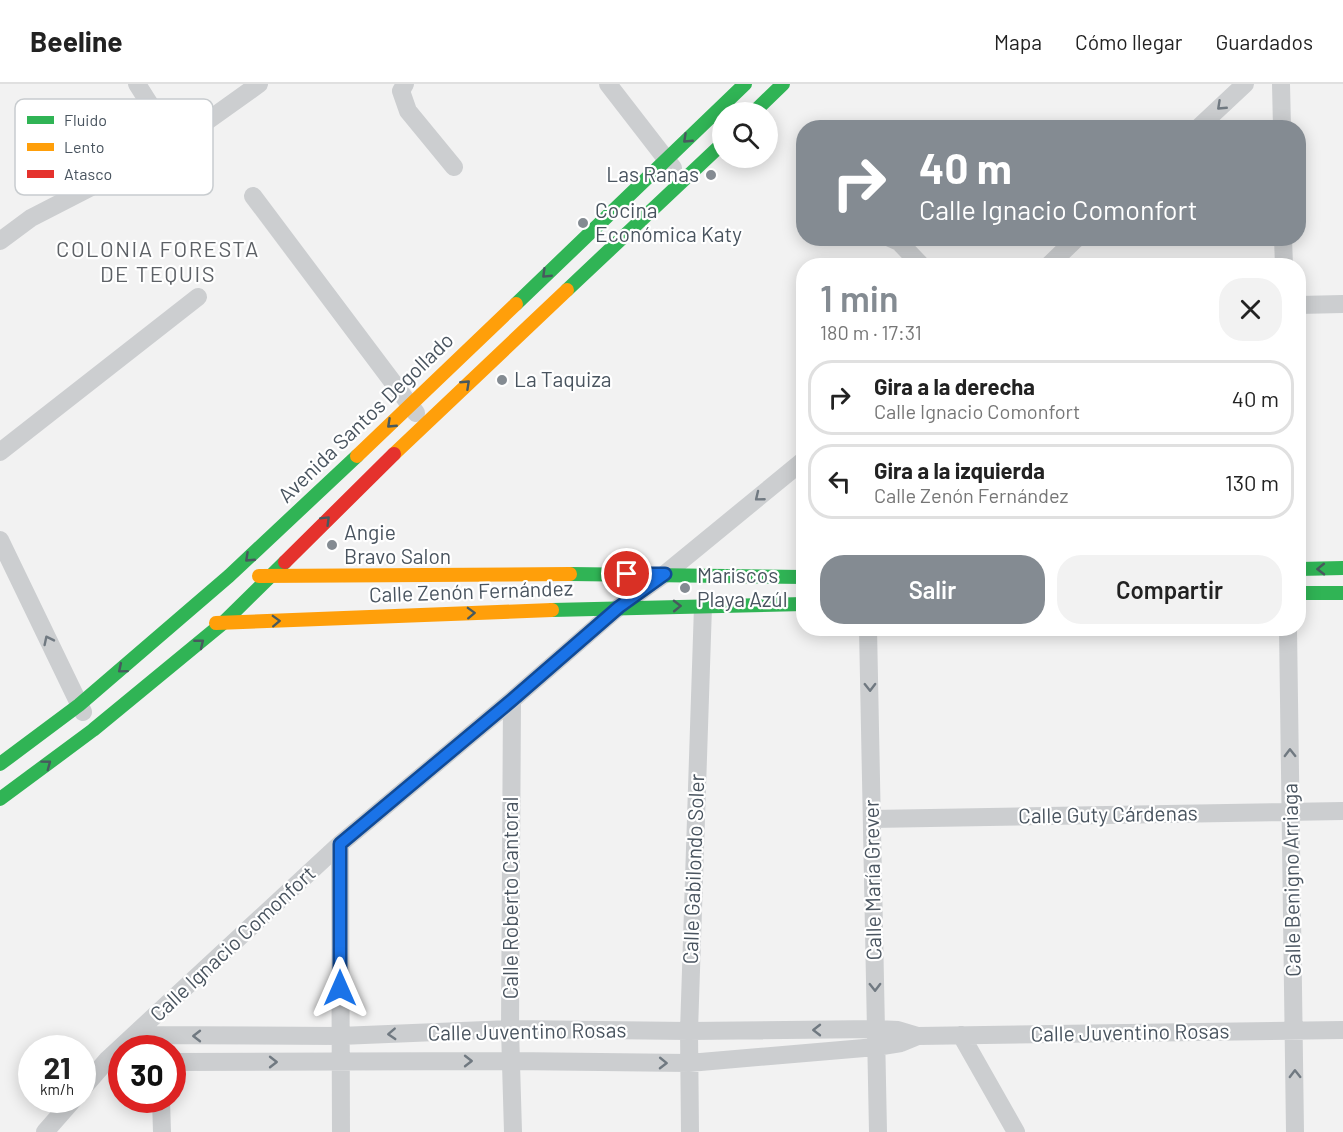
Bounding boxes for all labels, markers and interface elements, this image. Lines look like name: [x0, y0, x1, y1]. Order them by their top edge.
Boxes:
text: Beeline: [30, 24, 122, 58]
text: Mapa: [994, 29, 1042, 54]
text: Cómo llegar: [1075, 29, 1182, 54]
text: Guardados: [1215, 29, 1313, 54]
legend: [15, 99, 213, 195]
one-way arrow: [1218, 99, 1228, 110]
map controls: [712, 102, 778, 168]
button: search: [712, 102, 778, 168]
text: Fluido: [64, 110, 107, 129]
one-way arrow: [683, 131, 694, 142]
text: Lento: [64, 137, 105, 156]
text: 40 m: [919, 142, 1012, 192]
icon: right: [820, 144, 898, 222]
place label: Las Ranas: [606, 161, 699, 186]
text: Atasco: [64, 164, 112, 183]
marker: Las Ranas: [704, 168, 718, 182]
text: Calle Ignacio Comonfort: [919, 193, 1198, 225]
place label: Cocina Económica Katy: [595, 197, 742, 246]
marker: Cocina Económica Katy: [576, 216, 590, 230]
district label: COLONIA FORESTA DE TEQUIS: [56, 235, 260, 286]
one-way arrow: [543, 267, 553, 278]
text: 1 min: [820, 276, 899, 319]
button: close: [1219, 278, 1282, 341]
text: 180 m · 17:31: [820, 320, 922, 344]
street label: Avenida Santos Degollado: [272, 327, 458, 507]
place label: La Taquiza: [514, 366, 612, 391]
marker: La Taquiza: [495, 373, 509, 387]
text: Gira a la derecha: [874, 373, 1035, 399]
one-way arrow: [459, 381, 470, 392]
icon: right: [823, 381, 856, 414]
text: 40 m: [1232, 385, 1279, 411]
text: Calle Ignacio Comonfort: [874, 399, 1080, 423]
one-way arrow: [387, 417, 398, 428]
text: Gira a la izquierda: [874, 457, 1045, 483]
icon: left: [823, 465, 856, 498]
text: 130 m: [1225, 469, 1279, 495]
text: Calle Zenón Fernández: [874, 483, 1068, 507]
one-way arrow: [755, 490, 766, 501]
one-way arrow: [319, 517, 330, 528]
place label: Angie Bravo Salon: [344, 519, 451, 568]
marker: Angie Bravo Salon: [325, 538, 339, 552]
pin: [601, 548, 652, 599]
one-way arrow: [245, 550, 256, 561]
button: Salir: [820, 555, 1045, 624]
button: Compartir: [1057, 555, 1282, 624]
icon: arrive: [610, 557, 643, 590]
place label: Mariscos Playa Azúl: [697, 562, 788, 611]
one-way arrow: [1316, 562, 1325, 575]
street label: Calle Zenón Fernández: [368, 574, 573, 607]
marker: Mariscos Playa Azúl: [678, 581, 692, 595]
one-way arrow: [673, 600, 682, 612]
one-way arrow: [466, 607, 475, 620]
one-way arrow: [272, 615, 281, 628]
one-way arrow: [43, 635, 55, 646]
one-way arrow: [193, 639, 204, 650]
one-way arrow: [118, 662, 129, 673]
one-way arrow: [863, 682, 876, 691]
one-way arrow: [1284, 748, 1296, 757]
one-way arrow: [40, 760, 51, 771]
street label: Calle Gabilondo Soler: [677, 773, 708, 965]
street label: Calle Benigno Arriaga: [1276, 783, 1305, 977]
street label: Calle Roberto Cantoral: [497, 797, 522, 999]
street label: Calle María Grever: [858, 799, 885, 961]
street label: Calle Guty Cárdenas: [1018, 799, 1198, 828]
street label: Calle Ignacio Comonfort: [144, 860, 320, 1026]
position arrow: [308, 956, 372, 1020]
one-way arrow: [869, 982, 881, 991]
street label: Calle Juventino Rosas: [427, 1016, 627, 1045]
street label: Calle Juventino Rosas: [1030, 1017, 1230, 1046]
one-way arrow: [813, 1024, 822, 1036]
one-way arrow: [387, 1028, 396, 1040]
one-way arrow: [192, 1029, 201, 1042]
speed limit sign: 30: [108, 1035, 186, 1113]
text: 21: [43, 1049, 71, 1085]
one-way arrow: [463, 1055, 472, 1067]
one-way arrow: [268, 1056, 277, 1068]
one-way arrow: [658, 1057, 667, 1069]
one-way arrow: [1289, 1069, 1301, 1078]
text: km/h: [40, 1080, 74, 1098]

